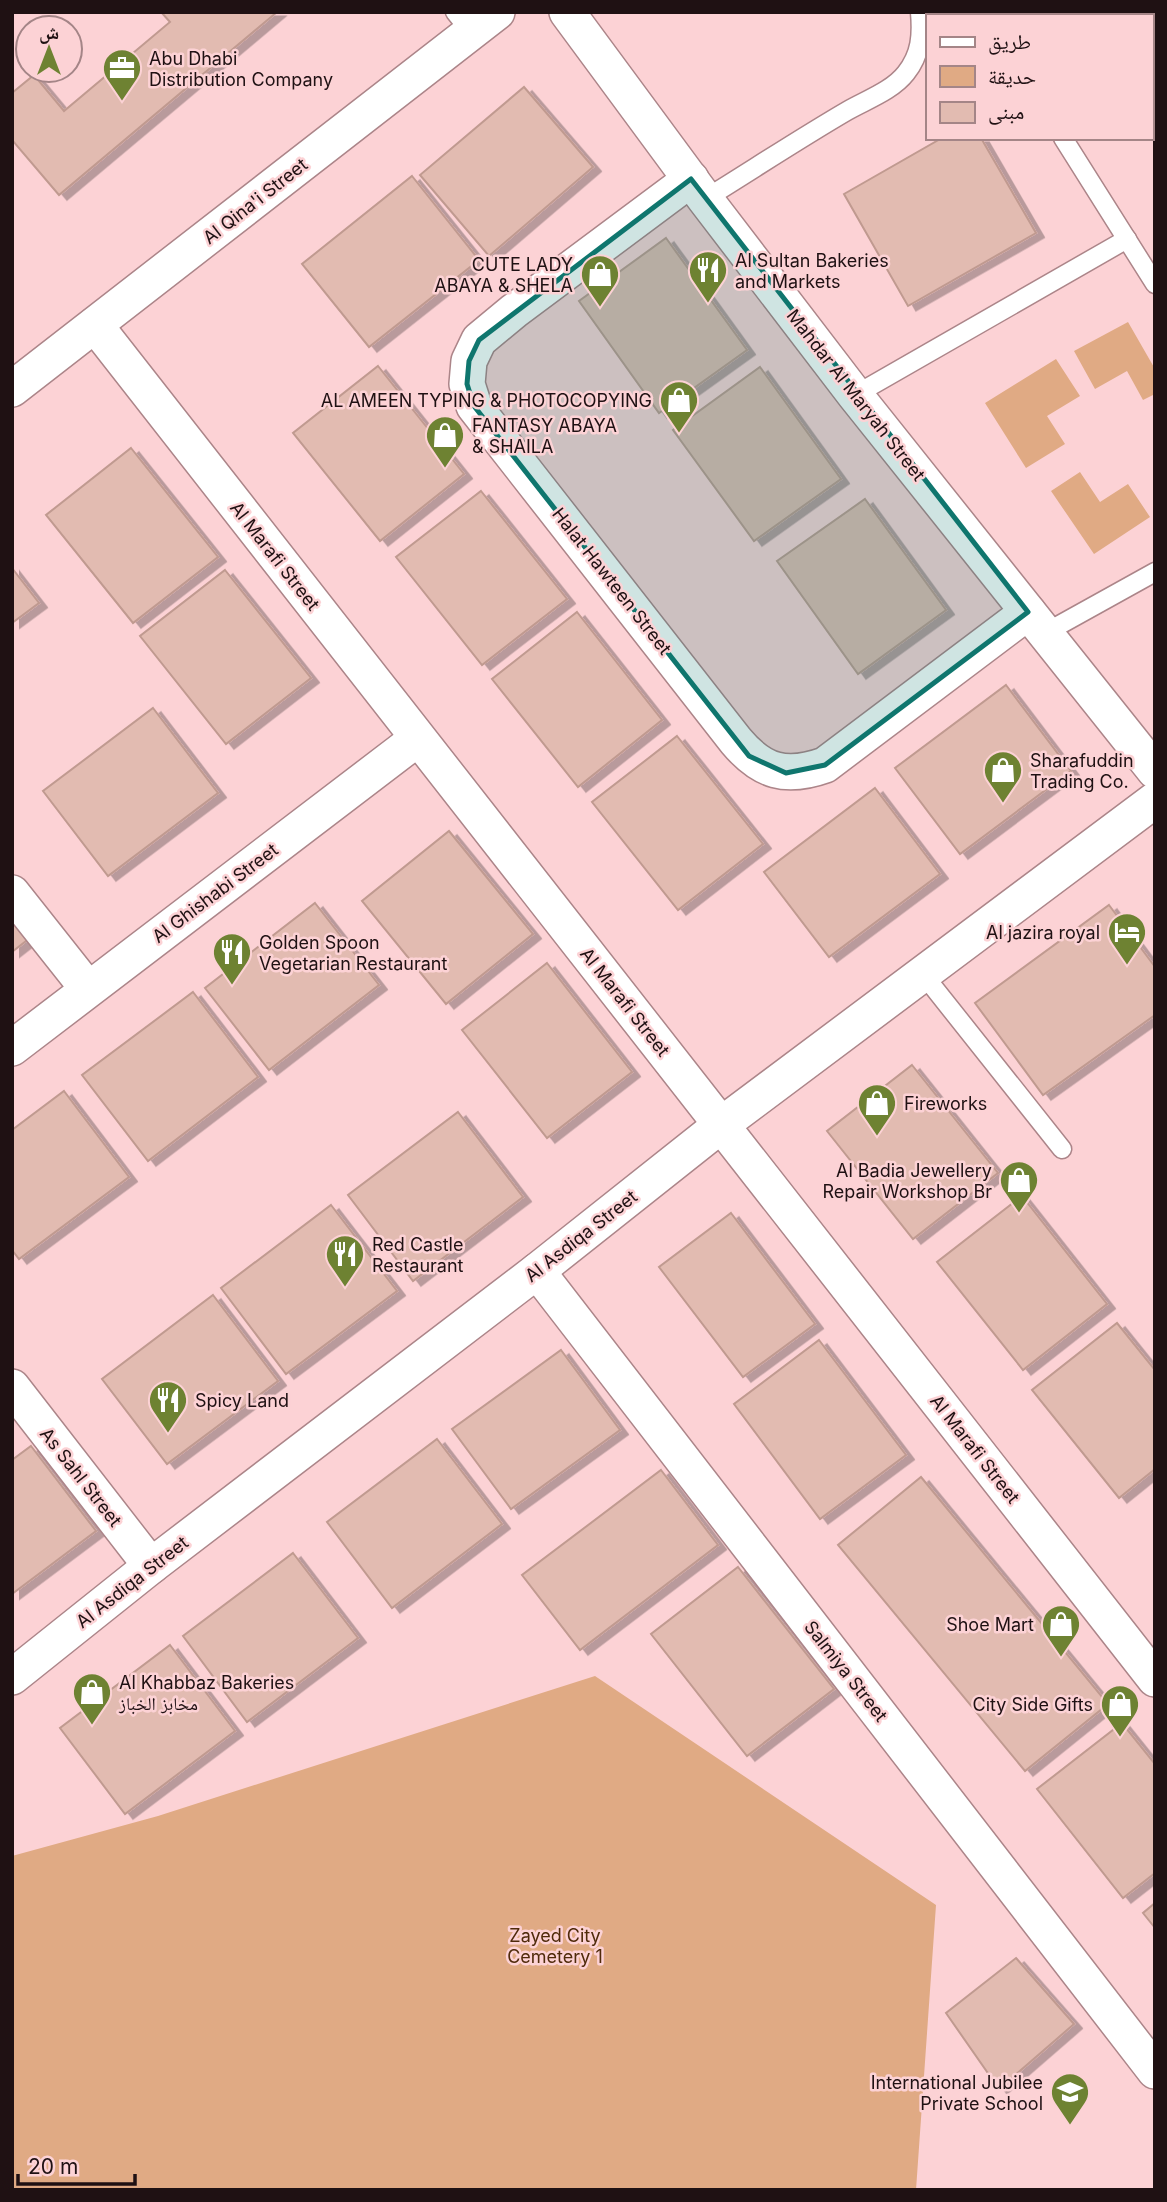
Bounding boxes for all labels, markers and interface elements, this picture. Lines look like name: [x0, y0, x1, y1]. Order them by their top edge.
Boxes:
north arrow: [14, 14, 84, 84]
legend: [926, 14, 1153, 140]
text: ش: [39, 21, 59, 44]
text: طريق: [988, 29, 1031, 55]
office icon: Abu Dhabi Distribution Company: [101, 47, 143, 102]
place label: Abu Dhabi Distribution Company: [149, 48, 333, 90]
text: حديقة: [988, 64, 1036, 89]
text: مبنى: [988, 99, 1024, 125]
street label: Al Qina'i Street: [199, 154, 311, 248]
restaurant icon: Al Sultan Bakeries and Markets: [687, 249, 729, 304]
place label: Al Sultan Bakeries and Markets: [735, 250, 889, 292]
shop icon: CUTE LADY ABAYA & SHELA: [579, 253, 621, 308]
place label: CUTE LADY ABAYA & SHELA: [434, 254, 573, 296]
street label: Mahdar Al Maryah Street: [782, 305, 930, 485]
shop icon: AL AMEEN TYPING & PHOTOCOPYING: [658, 379, 700, 434]
place label: AL AMEEN TYPING & PHOTOCOPYING: [321, 390, 652, 411]
shop icon: FANTASY ABAYA & SHAILA: [424, 414, 466, 469]
place label: FANTASY ABAYA & SHAILA: [472, 415, 617, 457]
street label: Al Marafi Street: [226, 498, 324, 615]
street label: Halat Hawteen Street: [548, 503, 676, 659]
shop icon: Sharafuddin Trading Co.: [982, 749, 1024, 804]
place label: Sharafuddin Trading Co.: [1030, 750, 1134, 792]
street label: Al Ghishabi Street: [148, 839, 282, 947]
hotel icon: Al jazira royal: [1106, 911, 1148, 966]
place label: Al jazira royal: [986, 922, 1100, 943]
restaurant icon: Golden Spoon Vegetarian Restaurant: [211, 931, 253, 986]
place label: Golden Spoon Vegetarian Restaurant: [259, 932, 447, 974]
street label: Al Marafi Street: [576, 944, 674, 1061]
shop icon: Fireworks: [856, 1082, 898, 1137]
place label: Fireworks: [904, 1093, 987, 1114]
shop icon: Al Badia Jewellery Repair Workshop Br: [998, 1159, 1040, 1214]
place label: Al Badia Jewellery Repair Workshop Br: [823, 1160, 992, 1202]
street label: Al Asdiqa Street: [521, 1186, 641, 1286]
restaurant icon: Red Castle Restaurant: [324, 1233, 366, 1288]
place label: Red Castle Restaurant: [372, 1234, 464, 1276]
restaurant icon: Spicy Land: [147, 1379, 189, 1434]
place label: Spicy Land: [195, 1390, 289, 1411]
street label: Al Marafi Street: [926, 1391, 1024, 1508]
street label: As Sahl Street: [36, 1423, 126, 1531]
street label: Al Asdiqa Street: [72, 1532, 192, 1632]
shop icon: Shoe Mart: [1040, 1603, 1082, 1658]
place label: Shoe Mart: [946, 1614, 1034, 1635]
street label: Salmiya Street: [800, 1616, 892, 1726]
shop icon: Al Khabbaz Bakeries مخابز الخباز: [71, 1671, 113, 1726]
place label: Al Khabbaz Bakeries مخابز الخباز: [118, 1672, 294, 1714]
shop icon: City Side Gifts: [1099, 1683, 1141, 1738]
place label: City Side Gifts: [973, 1694, 1093, 1715]
park label: Zayed City Cemetery 1: [507, 1925, 603, 1967]
school or university icon: International Jubilee Private School: [1049, 2071, 1091, 2126]
place label: International Jubilee Private School: [871, 2072, 1043, 2114]
scale bar: [18, 2142, 135, 2186]
text: 20 m: [28, 2154, 78, 2179]

